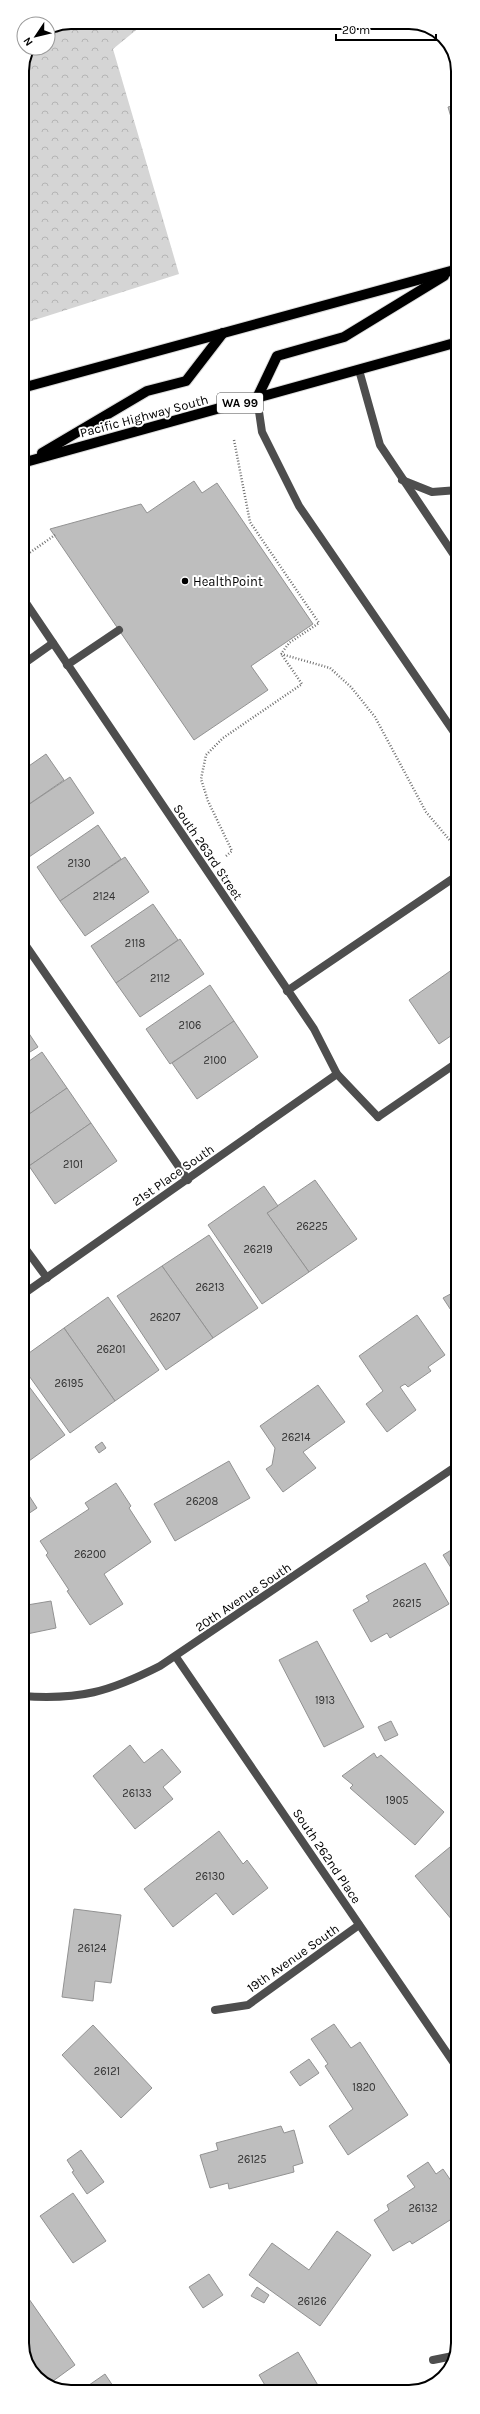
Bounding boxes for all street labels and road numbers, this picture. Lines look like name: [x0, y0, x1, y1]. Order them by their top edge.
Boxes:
street label: Pacific Highway South: [78, 392, 210, 440]
road number: WA 99: [217, 393, 263, 413]
street label: South 263rd Street: [170, 801, 246, 903]
street label: 21st Place South: [129, 1141, 217, 1209]
street label: 20th Avenue South: [192, 1559, 294, 1635]
street label: South 262nd Place: [290, 1806, 364, 1907]
street label: 19th Avenue South: [244, 1921, 342, 1995]

